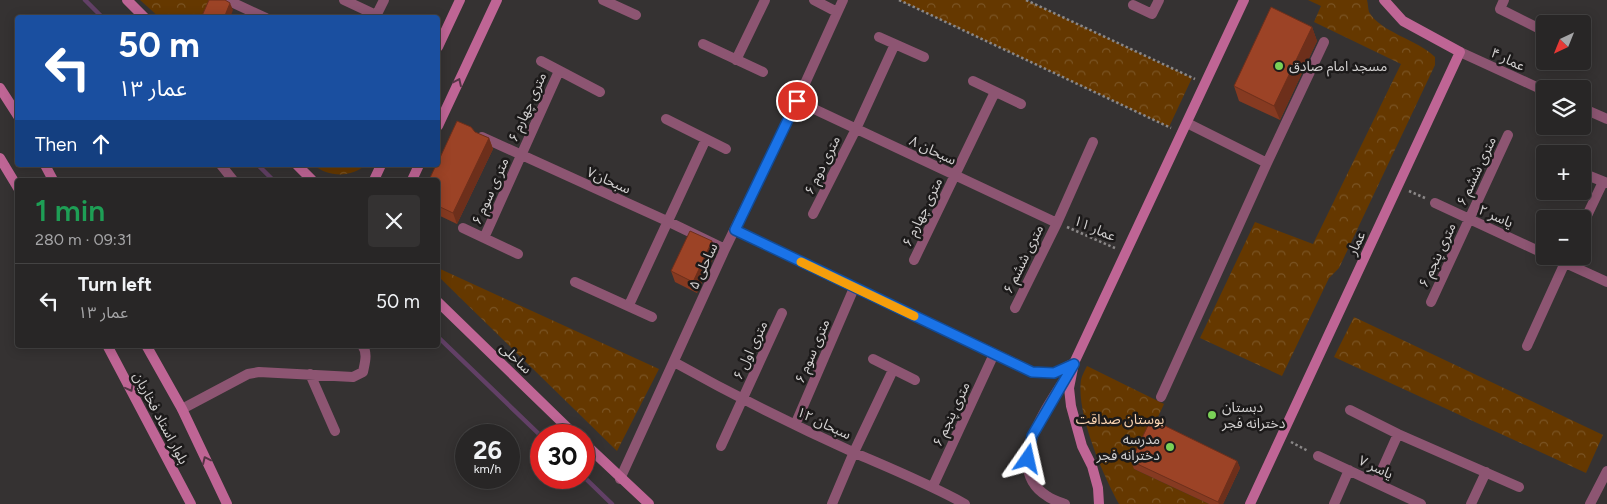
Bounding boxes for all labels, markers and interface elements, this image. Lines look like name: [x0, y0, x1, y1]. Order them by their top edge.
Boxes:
north arrow: [1536, 15, 1591, 70]
map controls: [1536, 15, 1591, 265]
text: 50 m: [118, 24, 200, 66]
icon: left: [35, 35, 100, 100]
street label: عمار ۴: [1488, 44, 1528, 75]
place label: مسجد امام صادق: [1289, 58, 1387, 77]
marker: مسجد امام صادق: [1273, 60, 1285, 72]
street label: ۶ متری چهارم: [505, 70, 552, 145]
text: عمار ۱۳: [118, 75, 187, 102]
one-way arrow: [452, 78, 462, 87]
pin: [776, 80, 818, 122]
button: layers: [1536, 80, 1591, 135]
icon: arrive: [783, 87, 811, 115]
icon: ahead: [87, 130, 115, 158]
street label: سبحان ۸: [907, 132, 959, 169]
text: Then: [35, 133, 77, 156]
street label: ۶ متری دوم: [801, 133, 846, 198]
street label: ۶ متری ششم: [1453, 134, 1502, 209]
button: +: [1536, 145, 1591, 200]
street label: ۶ متر ی سوم: [468, 155, 515, 228]
street label: سبحان۷: [584, 163, 633, 198]
street label: ۶ متری چهارم: [898, 175, 948, 250]
text: 1 min: [35, 192, 105, 229]
button: close: [368, 195, 420, 247]
street label: یاسر ۲: [1476, 201, 1516, 232]
button: −: [1536, 210, 1591, 265]
street label: عمار ۱۱: [1071, 212, 1118, 245]
street label: ۶ متری پنجم: [1415, 220, 1462, 291]
street label: ۶ متری ششم: [999, 222, 1049, 297]
street label: عمار: [1343, 229, 1369, 259]
text: 280 m · 09:31: [35, 230, 132, 249]
street label: ساحلی ۵: [685, 240, 722, 292]
text: Turn left: [78, 273, 152, 296]
icon: left: [35, 287, 63, 315]
text: 50 m: [376, 290, 420, 313]
text: عمار ۱۳: [78, 303, 128, 322]
street label: ۶ متری سوم: [791, 317, 835, 387]
street label: ۶ متری اول: [729, 318, 771, 382]
street label: ساحلی: [496, 339, 535, 378]
street label: بلوار استاد فخاریان: [129, 369, 192, 467]
street label: ۶ متری پنجم: [929, 379, 976, 450]
one-way arrow: [124, 383, 134, 392]
place label: دبستان دخترانه فجر: [1221, 399, 1286, 432]
street label: سبحان ۱۲: [794, 404, 854, 443]
marker: دبستان دخترانه فجر: [1206, 409, 1218, 421]
park label: بوستان صداقت: [1076, 411, 1165, 428]
speed limit sign: 30: [530, 424, 595, 489]
place label: مدرسه دخترانه فجر: [1096, 431, 1160, 464]
position arrow: [1001, 432, 1053, 484]
text: 26: [473, 435, 502, 465]
marker: مدرسه دخترانه فجر: [1164, 441, 1176, 453]
street label: یاسر ۷: [1356, 452, 1396, 483]
one-way arrow: [202, 456, 212, 465]
text: km/h: [474, 462, 501, 476]

